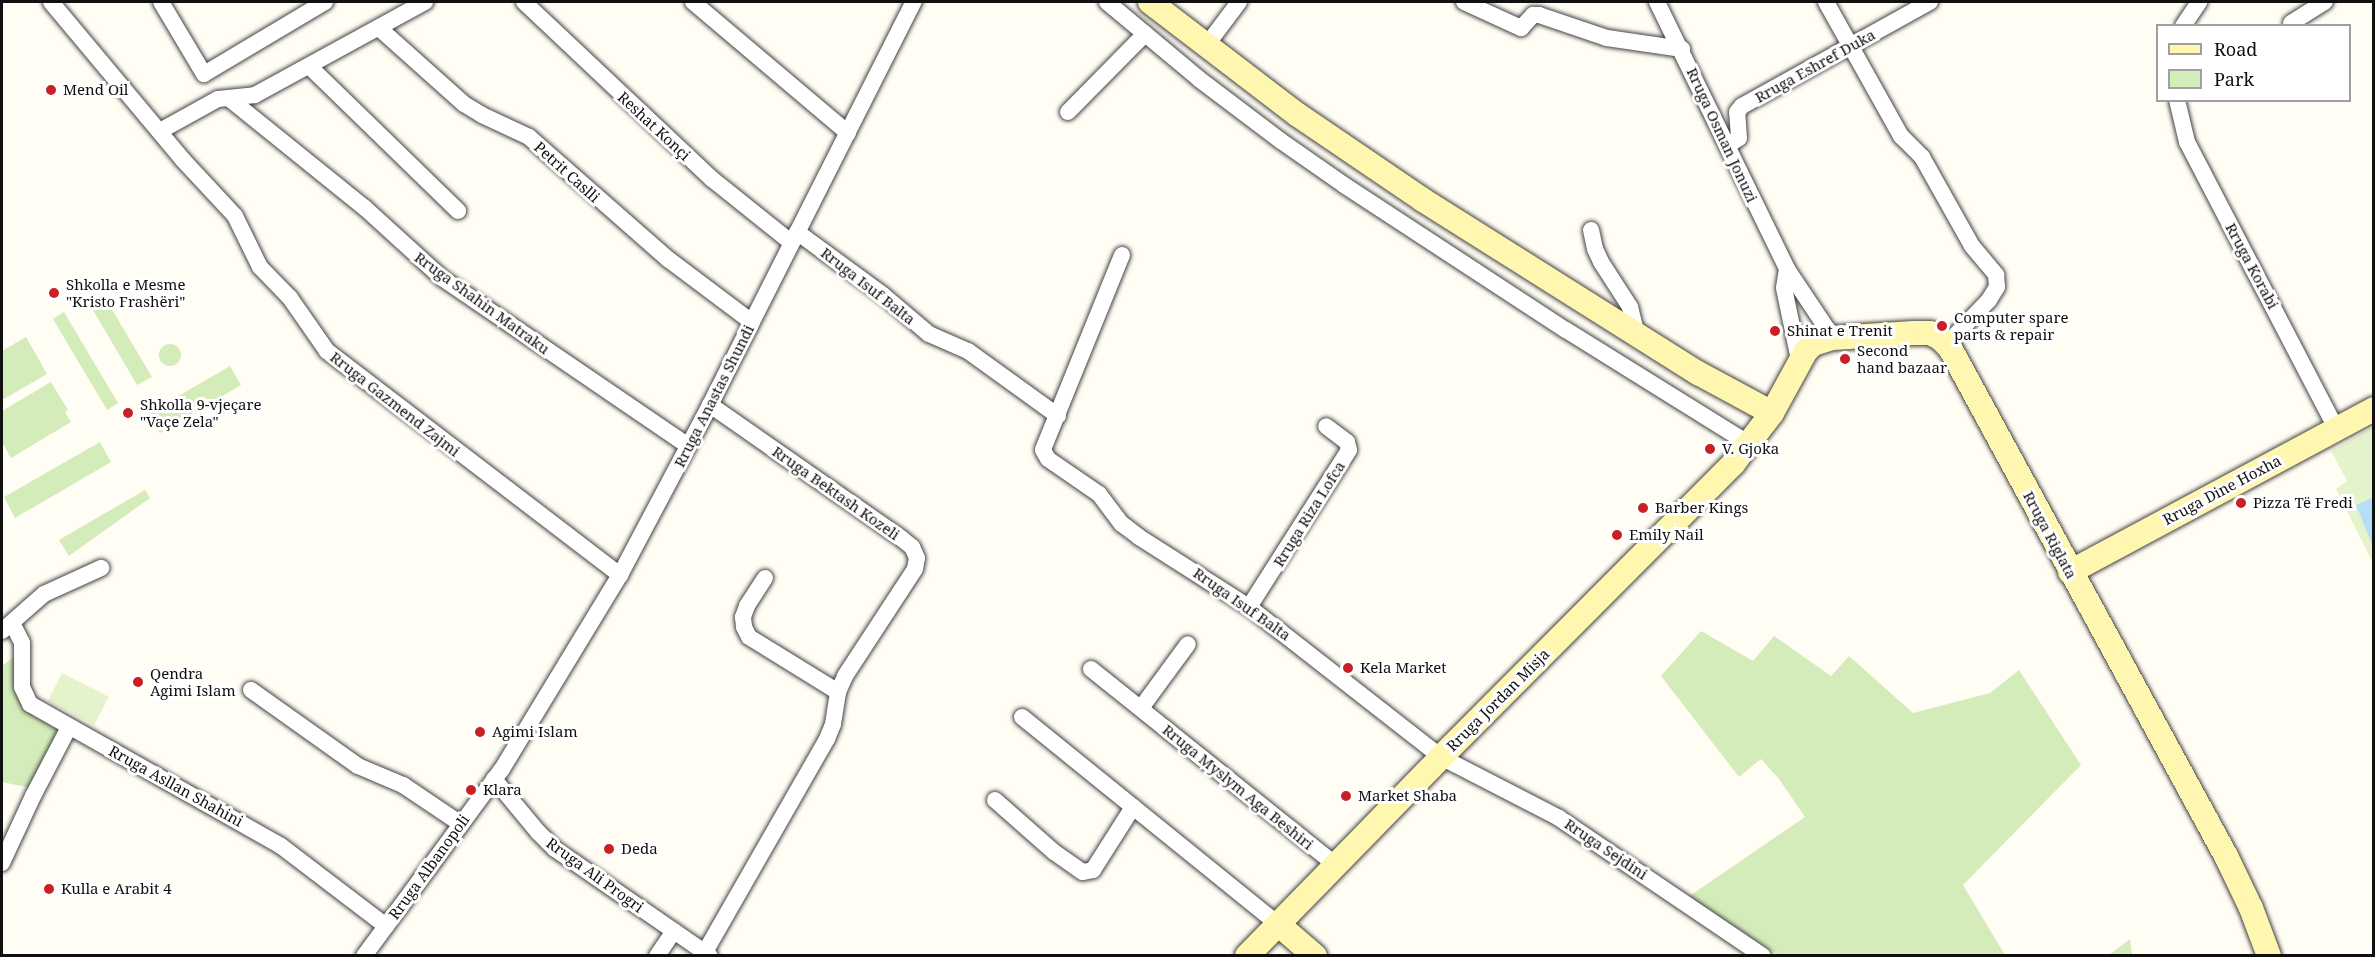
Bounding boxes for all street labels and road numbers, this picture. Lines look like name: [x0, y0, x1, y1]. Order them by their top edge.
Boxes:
street label: Rruga Eshref Duka: [1752, 25, 1878, 107]
street label: Rruga Osman Jonuzi: [1683, 65, 1761, 205]
street label: Reshat Konçi: [614, 88, 694, 164]
street label: Petrit Caslli: [531, 138, 603, 206]
street label: Rruga Korabi: [2222, 220, 2282, 312]
street label: Rruga Isuf Balta: [817, 244, 919, 328]
street label: Rruga Shahin Matraku: [411, 248, 553, 358]
street label: Rruga Anastas Shundi: [670, 322, 758, 470]
street label: Rruga Gazmend Zajmi: [327, 348, 463, 460]
street label: Rruga Bektash Kozeli: [769, 442, 903, 544]
street label: Rruga Dine Hoxha: [2160, 451, 2284, 529]
street label: Rruga Riza Lofca: [1269, 458, 1349, 570]
street label: Rruga Riglata: [2019, 488, 2081, 582]
street label: Rruga Isuf Balta: [1190, 564, 1294, 644]
street label: Rruga Jordan Misja: [1443, 645, 1553, 755]
street label: Rruga Myslym Aga Beshiri: [1159, 721, 1317, 853]
street label: Rruga Asllan Shahini: [106, 742, 246, 830]
street label: Rruga Albanopoli: [385, 811, 473, 923]
street label: Rruga Sejdini: [1561, 815, 1651, 883]
street label: Rruga Ali Progri: [543, 834, 647, 916]

